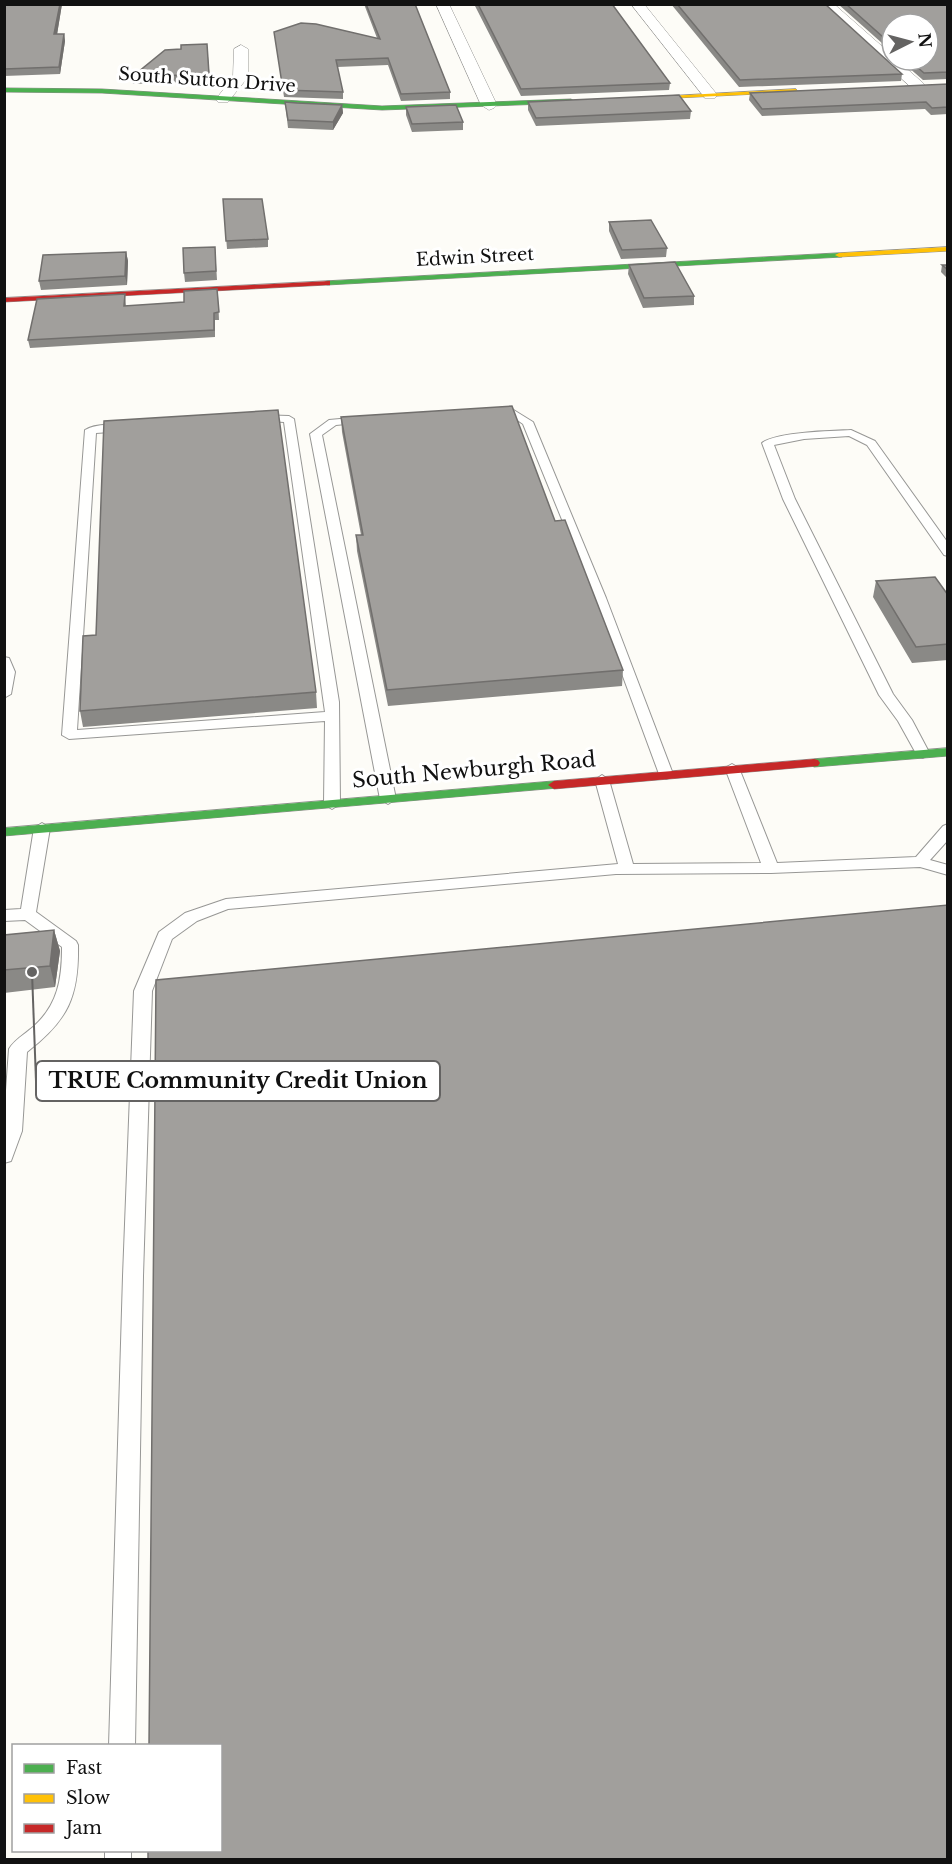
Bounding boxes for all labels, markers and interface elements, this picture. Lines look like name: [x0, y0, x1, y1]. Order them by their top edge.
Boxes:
north arrow: [880, 12, 940, 72]
text: N: [914, 32, 936, 49]
street label: South Sutton Drive: [118, 63, 296, 97]
street label: Edwin Street: [415, 243, 535, 271]
street label: South Newburgh Road: [351, 746, 597, 794]
callout: TRUE Community Credit Union: [36, 1061, 440, 1101]
text: TRUE Community Credit Union: [49, 1067, 427, 1094]
legend: [12, 1744, 222, 1852]
text: Fast: [66, 1757, 103, 1779]
text: Slow: [66, 1787, 111, 1809]
text: Jam: [64, 1817, 102, 1839]

